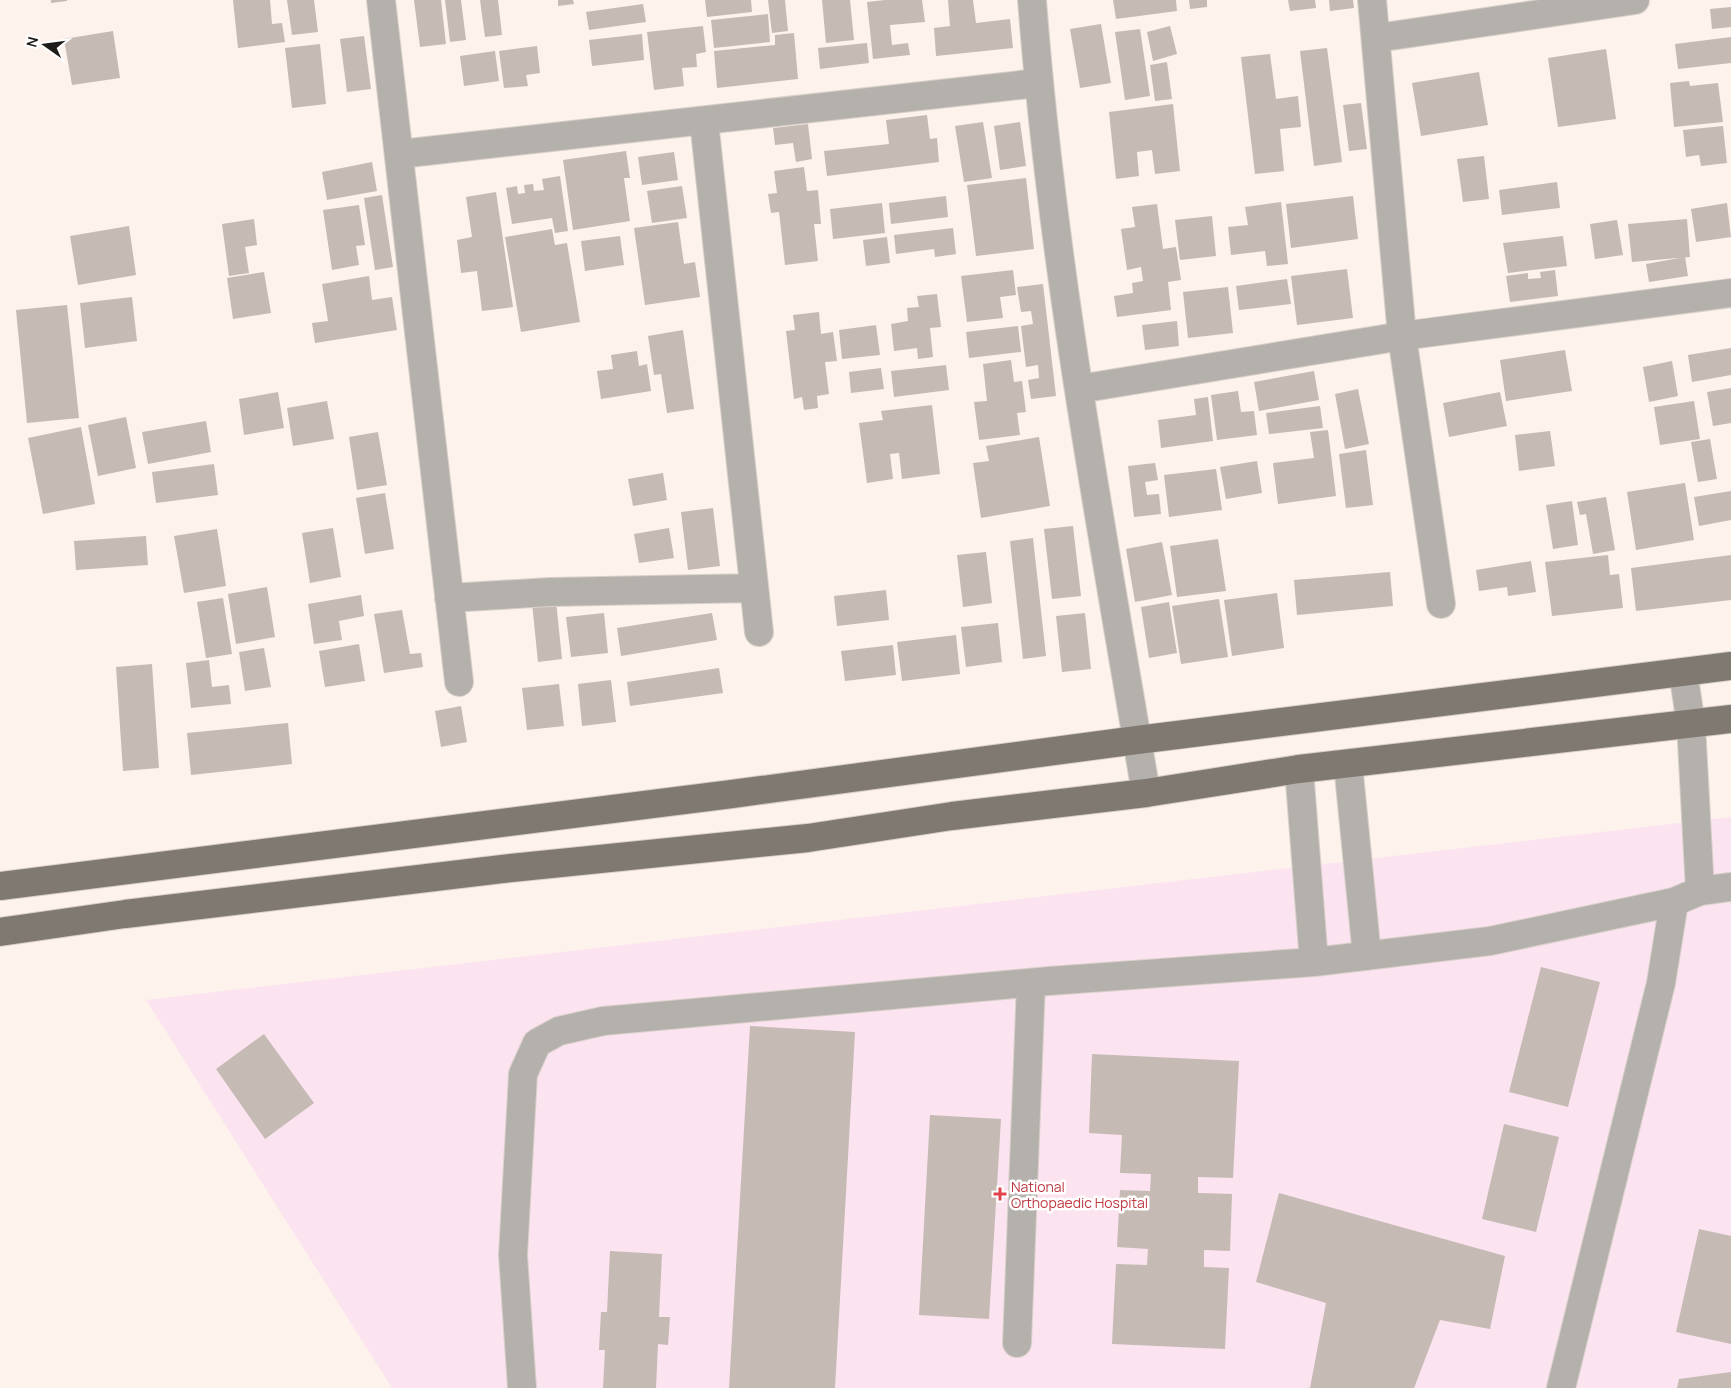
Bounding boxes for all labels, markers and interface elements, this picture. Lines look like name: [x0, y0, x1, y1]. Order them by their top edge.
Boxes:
north arrow: [20, 20, 70, 70]
text: N: [21, 35, 42, 49]
place label: National Orthopaedic Hospital: [1011, 1177, 1148, 1212]
marker: National Orthopaedic Hospital: [993, 1187, 1007, 1201]

